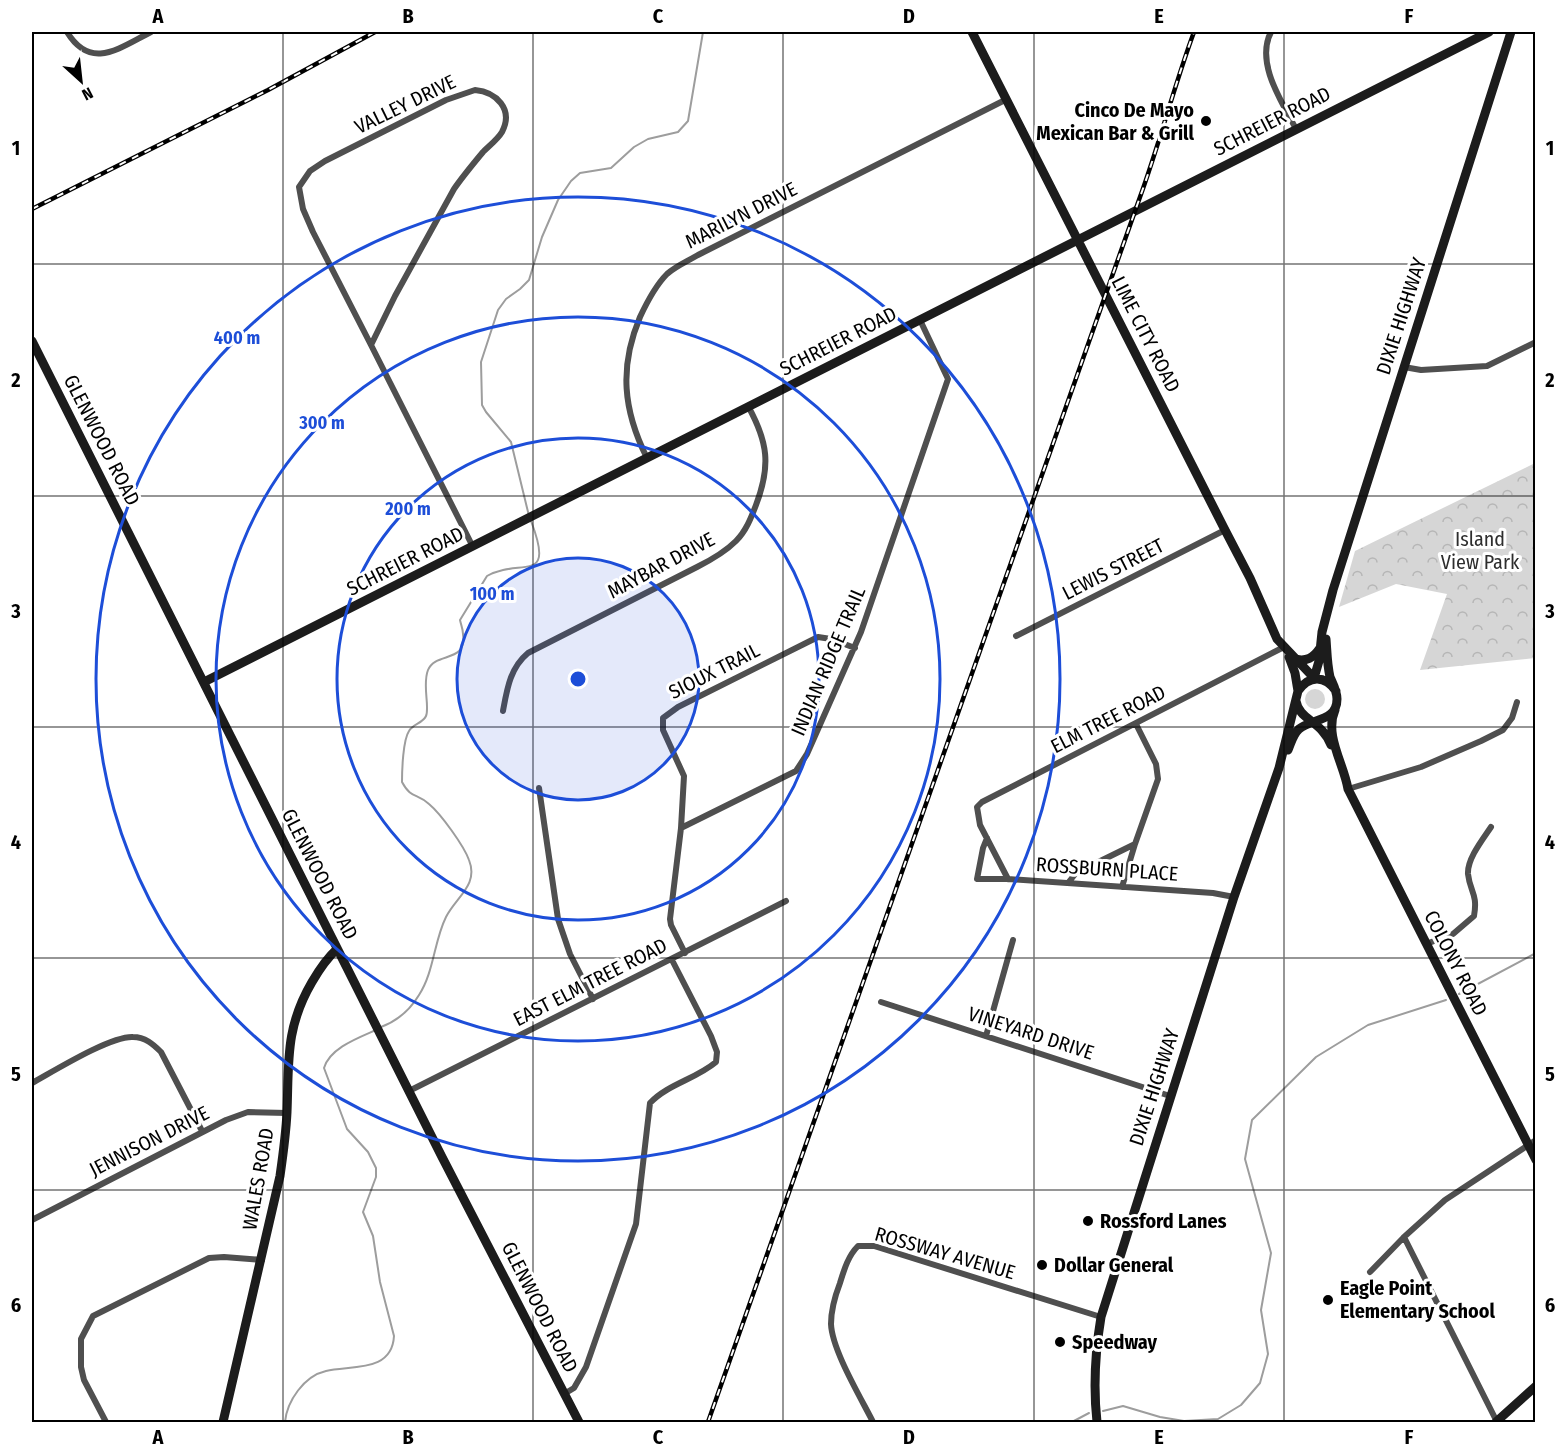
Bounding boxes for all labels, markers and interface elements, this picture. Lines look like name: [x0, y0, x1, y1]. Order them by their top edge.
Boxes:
text: A: [152, 4, 165, 28]
text: B: [402, 4, 414, 28]
text: C: [653, 4, 664, 28]
text: D: [903, 4, 915, 28]
text: E: [1154, 4, 1164, 28]
text: F: [1405, 4, 1414, 28]
north arrow: [51, 51, 111, 111]
street label: VALLEY DRIVE: [351, 69, 459, 139]
street label: SCHREIER ROAD: [1210, 81, 1334, 161]
text: N: [79, 83, 96, 105]
place label: Cinco De Mayo Mexican Bar & Grill: [1036, 98, 1195, 145]
marker: Cinco De Mayo Mexican Bar & Grill: [1199, 114, 1213, 128]
text: 1: [12, 136, 20, 160]
text: 1: [1546, 136, 1554, 160]
street label: MARILYN DRIVE: [681, 177, 801, 253]
street label: DIXIE HIGHWAY: [1371, 255, 1431, 377]
street label: LIME CITY ROAD: [1106, 272, 1186, 396]
street label: SCHREIER ROAD: [776, 301, 900, 381]
text: 400 m: [214, 327, 260, 349]
text: 2: [10, 368, 21, 392]
text: 2: [1544, 368, 1555, 392]
street label: GLENWOOD ROAD: [59, 371, 145, 509]
text: 300 m: [298, 412, 345, 434]
text: 200 m: [384, 498, 431, 520]
street label: SCHREIER ROAD: [343, 521, 467, 601]
street label: MAYBAR DRIVE: [603, 527, 719, 603]
park label: Island View Park: [1441, 527, 1520, 574]
street label: LEWIS STREET: [1058, 533, 1168, 605]
text: 100 m: [470, 583, 514, 605]
street label: INDIAN RIDGE TRAIL: [786, 583, 870, 739]
text: 3: [10, 599, 21, 623]
text: 3: [1544, 599, 1555, 623]
street label: SIOUX TRAIL: [665, 638, 764, 704]
centre of rings: [568, 669, 588, 689]
street label: ELM TREE ROAD: [1047, 680, 1169, 758]
street label: GLENWOOD ROAD: [277, 805, 363, 943]
text: 4: [11, 830, 21, 854]
text: 4: [1545, 830, 1555, 854]
street label: ROSSBURN PLACE: [1035, 852, 1179, 886]
street label: COLONY ROAD: [1419, 906, 1493, 1020]
street label: EAST ELM TREE ROAD: [509, 933, 671, 1031]
street label: VINEYARD DRIVE: [965, 1001, 1097, 1065]
street label: DIXIE HIGHWAY: [1124, 1026, 1184, 1148]
text: 5: [11, 1062, 21, 1086]
text: 5: [1545, 1062, 1555, 1086]
street label: JENNISON DRIVE: [85, 1101, 213, 1181]
street label: WALES ROAD: [237, 1126, 279, 1232]
place label: Rossford Lanes: [1100, 1209, 1227, 1233]
marker: Rossford Lanes: [1081, 1214, 1095, 1228]
street label: ROSSWAY AVENUE: [872, 1221, 1018, 1285]
street label: GLENWOOD ROAD: [497, 1238, 583, 1376]
place label: Dollar General: [1054, 1253, 1174, 1277]
marker: Dollar General: [1035, 1258, 1049, 1272]
place label: Eagle Point Elementary School: [1340, 1276, 1495, 1323]
text: 6: [11, 1293, 21, 1317]
marker: Eagle Point Elementary School: [1321, 1293, 1335, 1307]
text: 6: [1545, 1293, 1555, 1317]
place label: Speedway: [1072, 1330, 1157, 1354]
marker: Speedway: [1053, 1335, 1067, 1349]
text: A: [152, 1425, 165, 1449]
text: B: [402, 1425, 414, 1449]
text: C: [653, 1425, 664, 1449]
text: D: [903, 1425, 915, 1449]
text: E: [1154, 1425, 1164, 1449]
text: F: [1405, 1425, 1414, 1449]

